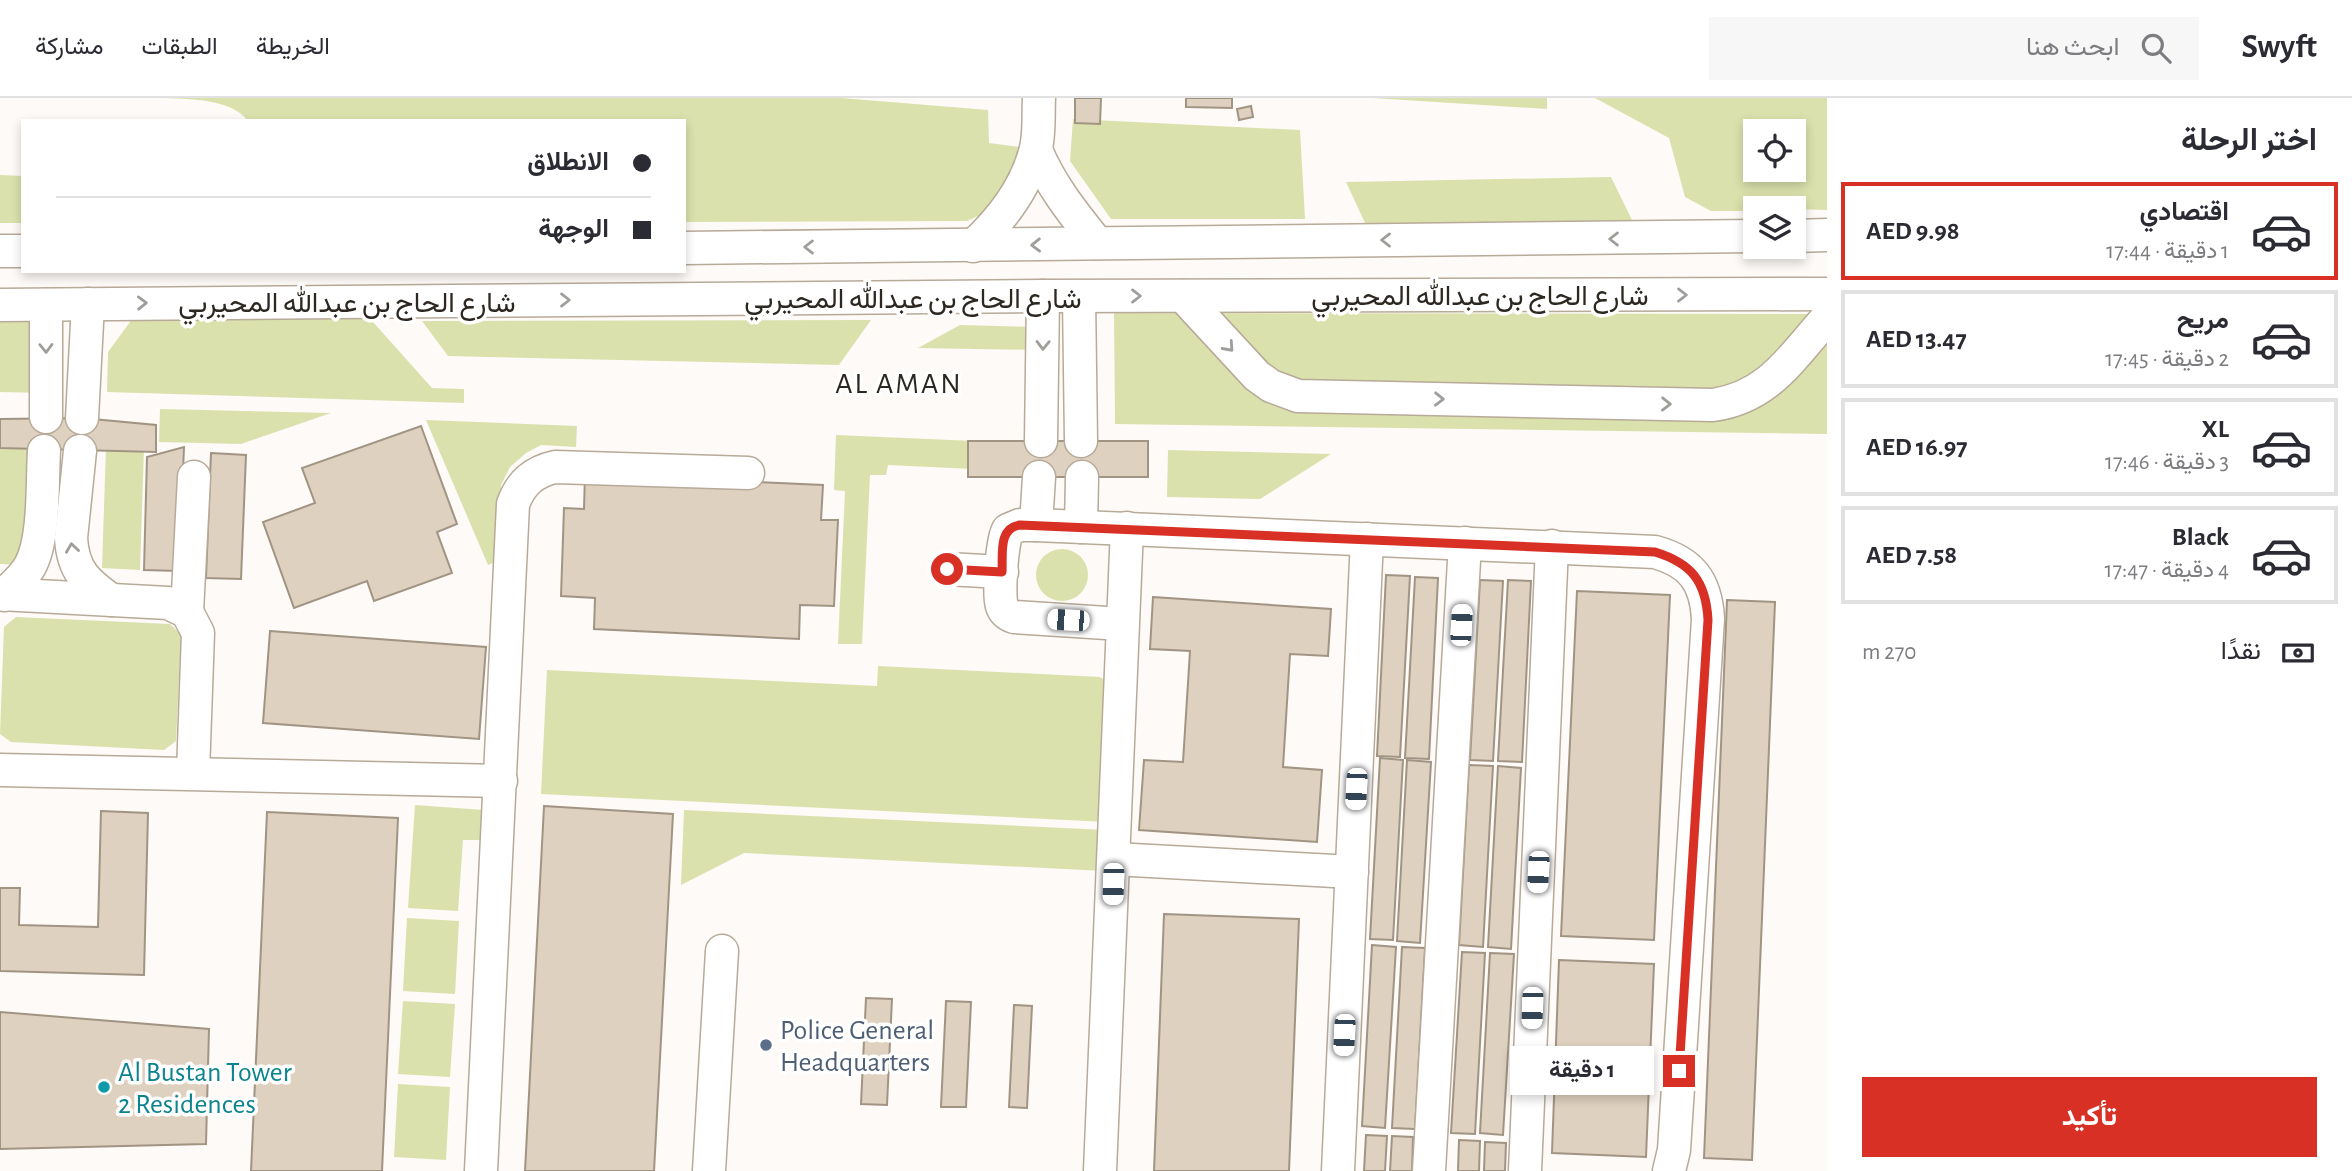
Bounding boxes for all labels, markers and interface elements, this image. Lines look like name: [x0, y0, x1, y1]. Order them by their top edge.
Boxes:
search box: [1709, 17, 2199, 80]
icon: search: [2137, 29, 2175, 67]
text: Swyft: [2241, 31, 2317, 64]
text: ابحث هنا: [2026, 34, 2119, 60]
text: مشاركة: [35, 35, 103, 59]
text: الطبقات: [141, 35, 218, 59]
text: الخريطة: [256, 35, 330, 59]
map controls: [1743, 119, 1806, 259]
button: locate: [1743, 119, 1806, 182]
text: اختر الرحلة: [2181, 124, 2317, 156]
text: الانطلاق: [527, 149, 609, 175]
button: layers: [1743, 196, 1806, 259]
text: اقتصادي: [2140, 199, 2229, 225]
icon: car: [2250, 200, 2313, 263]
text: الوجهة: [538, 216, 609, 242]
text: AED 9.98: [1866, 218, 1960, 244]
one-way arrow: [1608, 231, 1618, 247]
one-way arrow: [1380, 232, 1391, 248]
one-way arrow: [1030, 237, 1041, 252]
one-way arrow: [803, 239, 813, 255]
text: 1 دقيقة · 17:44: [2106, 240, 2229, 263]
street label: شارع الحاج بن عبدالله المحيربي: [1311, 279, 1649, 318]
street label: شارع الحاج بن عبدالله المحيربي: [744, 282, 1082, 321]
street label: شارع الحاج بن عبدالله المحيربي: [178, 286, 516, 325]
one-way arrow: [1677, 287, 1687, 303]
one-way arrow: [1131, 288, 1141, 304]
one-way arrow: [560, 292, 571, 308]
one-way arrow: [137, 295, 147, 311]
text: مريح: [2177, 307, 2229, 333]
icon: car: [2250, 308, 2313, 371]
text: AED 13.47: [1866, 326, 1967, 352]
one-way arrow: [1221, 338, 1233, 351]
one-way arrow: [1035, 340, 1050, 351]
one-way arrow: [38, 343, 54, 353]
text: 2 دقيقة · 17:45: [2105, 348, 2229, 371]
district label: AL AMAN: [835, 369, 963, 399]
one-way arrow: [1433, 392, 1444, 407]
one-way arrow: [1661, 396, 1672, 412]
text: XL: [2202, 416, 2229, 442]
icon: car: [2250, 416, 2313, 479]
text: AED 16.97: [1866, 434, 1967, 460]
text: 3 دقيقة · 17:46: [2105, 451, 2229, 474]
text: Black: [2172, 524, 2229, 550]
icon: car: [2250, 524, 2313, 587]
one-way arrow: [65, 542, 80, 554]
text: AED 7.58: [1866, 542, 1957, 568]
route start: [931, 553, 963, 585]
text: 4 دقيقة · 17:47: [2105, 559, 2229, 582]
car: [1450, 603, 1473, 647]
car: [1047, 608, 1090, 632]
icon: cash: [2279, 634, 2317, 672]
text: نقدًا: [2221, 638, 2261, 664]
text: 270 m: [1862, 641, 1916, 664]
car: [1345, 767, 1368, 811]
car: [1527, 850, 1550, 894]
car: [1102, 863, 1125, 905]
car: [1521, 987, 1544, 1029]
car: [1333, 1013, 1356, 1057]
place label: Police General Headquarters: [780, 1017, 934, 1077]
marker: Police General Headquarters: [758, 1037, 774, 1053]
callout: 1 دقيقة: [1511, 1046, 1654, 1096]
route end: [1663, 1055, 1695, 1087]
place label: Al Bustan Tower 2 Residences: [118, 1059, 292, 1119]
text: 1 دقيقة: [1549, 1059, 1615, 1082]
button: تأكيد: [1862, 1077, 2317, 1157]
marker: Al Bustan Tower 2 Residences: [96, 1079, 112, 1095]

